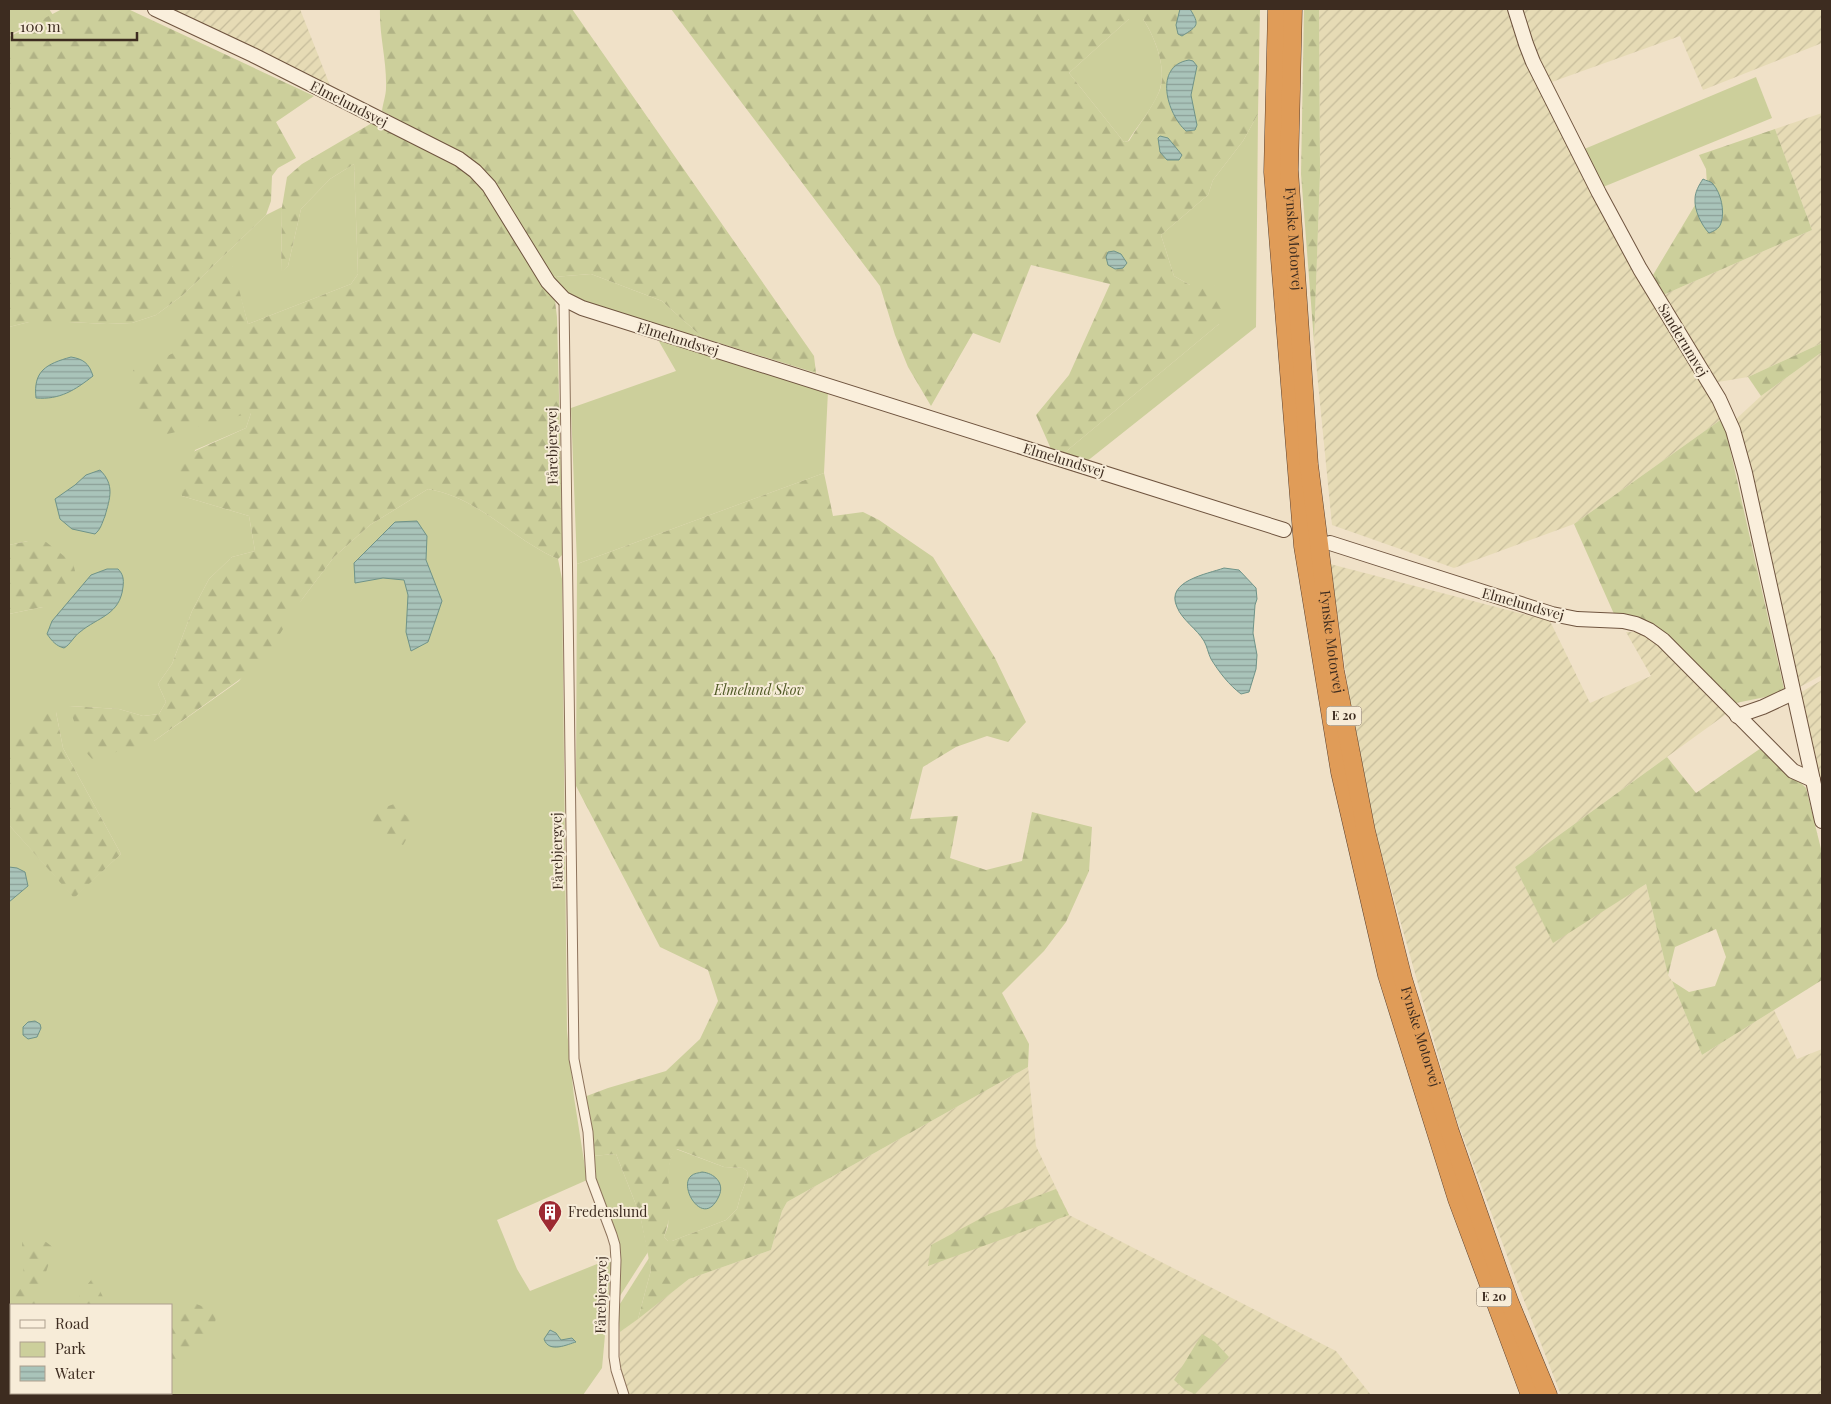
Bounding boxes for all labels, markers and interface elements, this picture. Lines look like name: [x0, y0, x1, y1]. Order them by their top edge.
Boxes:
scale bar: [12, 10, 138, 42]
text: 100 m: [20, 16, 61, 36]
street label: Elmelundsvej: [307, 76, 391, 131]
street label: Fynske Motorvej: [1281, 186, 1307, 291]
street label: Sanderumvej: [1654, 300, 1713, 380]
street label: Elmelundsvej: [635, 317, 721, 360]
street label: Fårebjergvej: [541, 407, 562, 485]
street label: Elmelundsvej: [1021, 438, 1107, 481]
street label: Elmelundsvej: [1480, 583, 1566, 624]
street label: Fynske Motorvej: [1316, 589, 1349, 695]
park label: Elmelund Skov: [713, 680, 805, 699]
road number: E 20: [1326, 706, 1362, 726]
street label: Fårebjergvej: [546, 812, 567, 890]
street label: Fynske Motorvej: [1397, 984, 1445, 1089]
building icon: Fredenslund: [537, 1199, 563, 1233]
place label: Fredenslund: [568, 1202, 647, 1221]
street label: Fårebjergvej: [590, 1256, 611, 1334]
road number: E 20: [1476, 1288, 1512, 1306]
legend: [10, 1304, 172, 1394]
text: Road: [55, 1313, 89, 1333]
text: Park: [55, 1338, 87, 1358]
text: Water: [54, 1363, 95, 1383]

